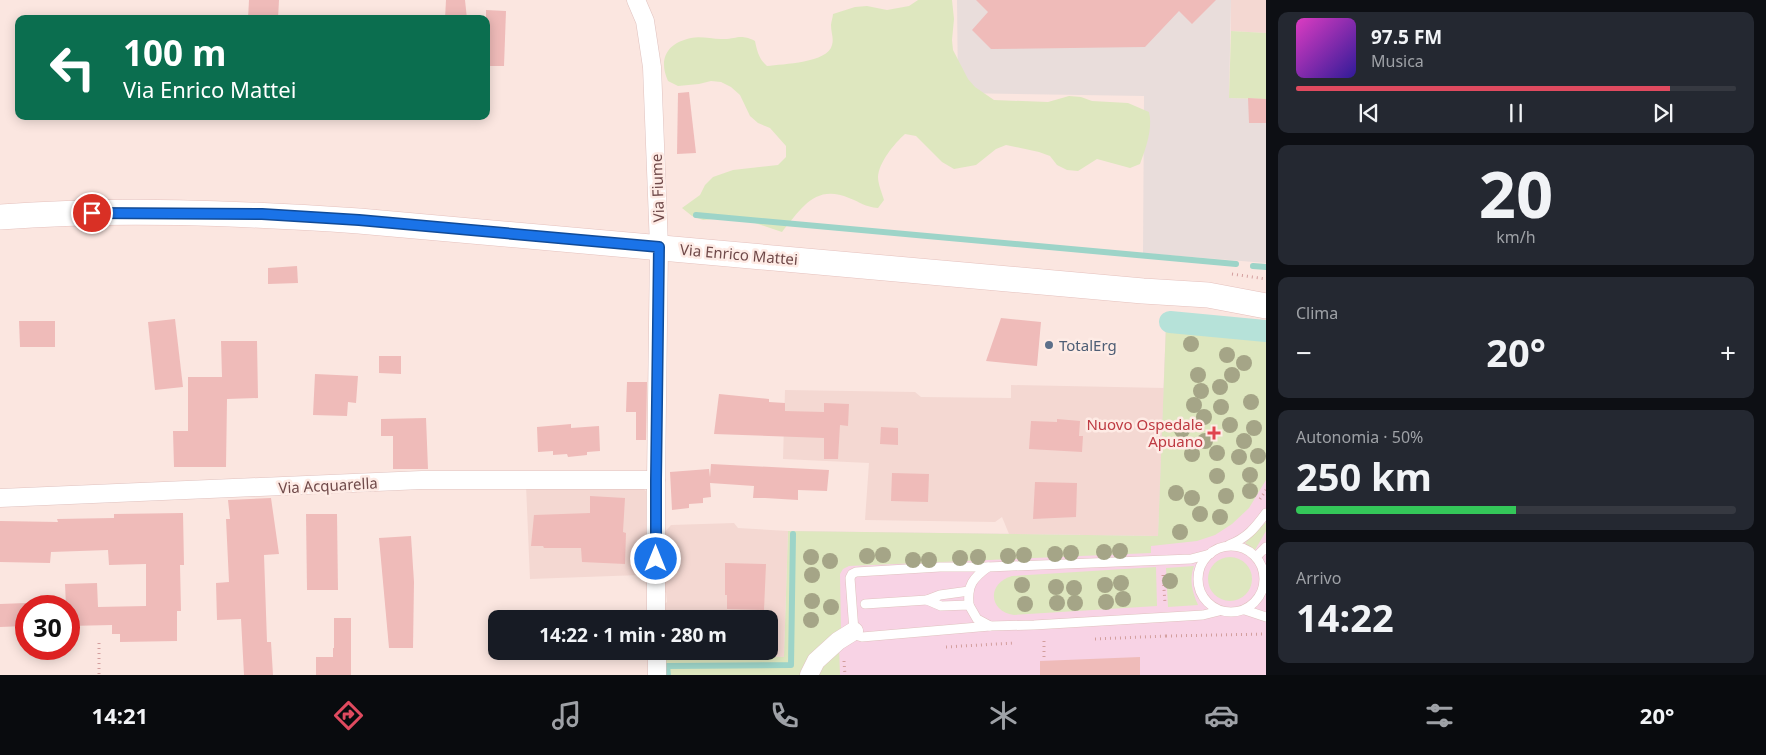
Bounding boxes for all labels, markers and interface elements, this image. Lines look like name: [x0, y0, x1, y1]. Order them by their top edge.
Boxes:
text: 97.5 FM: [1371, 24, 1442, 50]
text: 100 m: [123, 29, 226, 76]
icon: left: [40, 35, 105, 100]
text: Musica: [1371, 50, 1424, 72]
text: Via Enrico Mattei: [123, 74, 296, 104]
icon: previous: [1355, 99, 1383, 127]
icon: pause: [1502, 99, 1530, 127]
icon: next: [1649, 99, 1677, 127]
text: 20: [1479, 149, 1553, 237]
street label: Via Fiume: [646, 153, 668, 223]
pin: [71, 192, 113, 234]
icon: arrive: [78, 199, 106, 227]
text: km/h: [1496, 226, 1536, 248]
street label: Via Enrico Mattei: [679, 239, 799, 269]
text: Clima: [1296, 302, 1338, 324]
text: 20°: [1486, 326, 1546, 378]
text: −: [1296, 333, 1312, 371]
text: +: [1720, 333, 1736, 371]
place label: TotalErg: [1059, 335, 1117, 355]
marker: TotalErg: [1043, 339, 1055, 351]
place label: Nuovo Ospedale Apuano: [1086, 414, 1203, 451]
marker: Nuovo Ospedale Apuano: [1207, 426, 1221, 440]
text: Autonomia · 50%: [1296, 426, 1423, 448]
text: 250 km: [1296, 450, 1432, 502]
street label: Via Acquarella: [278, 472, 378, 498]
position arrow: [629, 532, 681, 584]
text: Arrivo: [1296, 567, 1341, 589]
text: 14:22: [1296, 591, 1394, 643]
speed limit sign: 30: [15, 595, 80, 660]
text: 14:22 · 1 min · 280 m: [539, 622, 727, 648]
icon: directions: [331, 698, 366, 733]
icon: music: [549, 698, 584, 733]
icon: phone: [767, 698, 802, 733]
icon: climate: [986, 698, 1021, 733]
icon: car: [1204, 698, 1239, 733]
icon: filters: [1422, 698, 1457, 733]
text: 14:21: [92, 700, 148, 730]
text: 20°: [1640, 700, 1674, 730]

